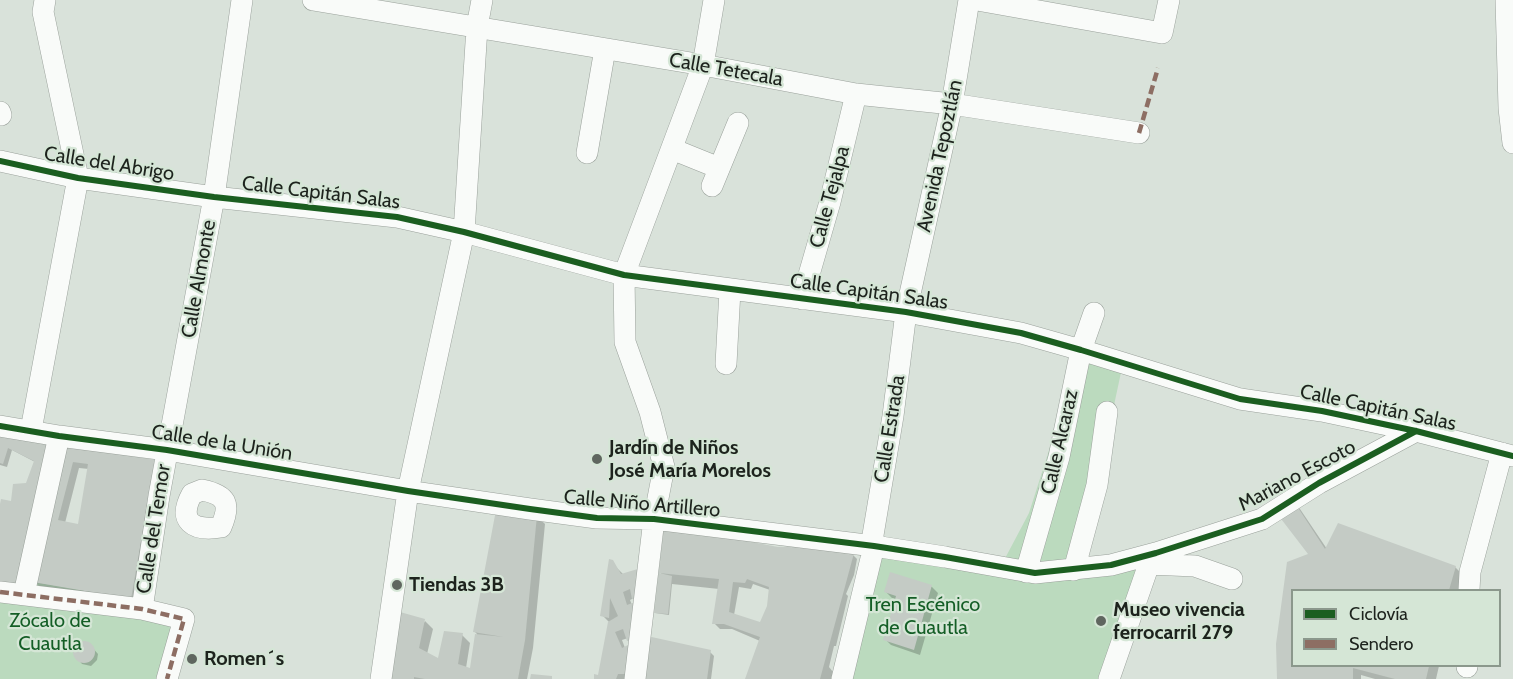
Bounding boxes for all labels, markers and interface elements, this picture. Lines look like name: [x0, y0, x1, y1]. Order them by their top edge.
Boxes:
street label: Calle Tetecala: [667, 48, 785, 92]
street label: Avenida Tepoztlán: [912, 78, 968, 234]
street label: Calle del Abrigo: [42, 142, 176, 186]
street label: Calle Tejalpa: [805, 143, 855, 251]
street label: Calle Capitán Salas: [241, 171, 401, 215]
street label: Calle Almonte: [177, 218, 221, 340]
street label: Calle Capitán Salas: [789, 269, 949, 315]
street label: Calle Estrada: [870, 374, 910, 484]
street label: Calle Capitán Salas: [1298, 380, 1458, 436]
street label: Calle Alcaraz: [1036, 387, 1084, 497]
street label: Calle de la Unión: [150, 420, 294, 466]
street label: Mariano Escoto: [1234, 435, 1360, 517]
place label: Jardín de Niños José María Morelos: [609, 436, 771, 483]
marker: Jardín de Niños José María Morelos: [590, 452, 604, 466]
street label: Calle del Temor: [132, 463, 176, 595]
street label: Calle Niño Artillero: [563, 485, 721, 523]
place label: Tiendas 3B: [409, 573, 504, 597]
marker: Tiendas 3B: [390, 578, 404, 592]
legend: [1291, 589, 1501, 667]
park label: Tren Escénico de Cuautla: [866, 593, 980, 640]
place label: Museo vivencia ferrocarril 279: [1113, 598, 1245, 645]
text: Ciclovía: [1349, 603, 1408, 625]
park label: Zócalo de Cuautla: [9, 609, 91, 656]
marker: Museo vivencia ferrocarril 279: [1094, 614, 1108, 628]
text: Sendero: [1349, 633, 1413, 655]
place label: Romen´s: [204, 647, 284, 671]
marker: Romen´s: [185, 652, 199, 666]

